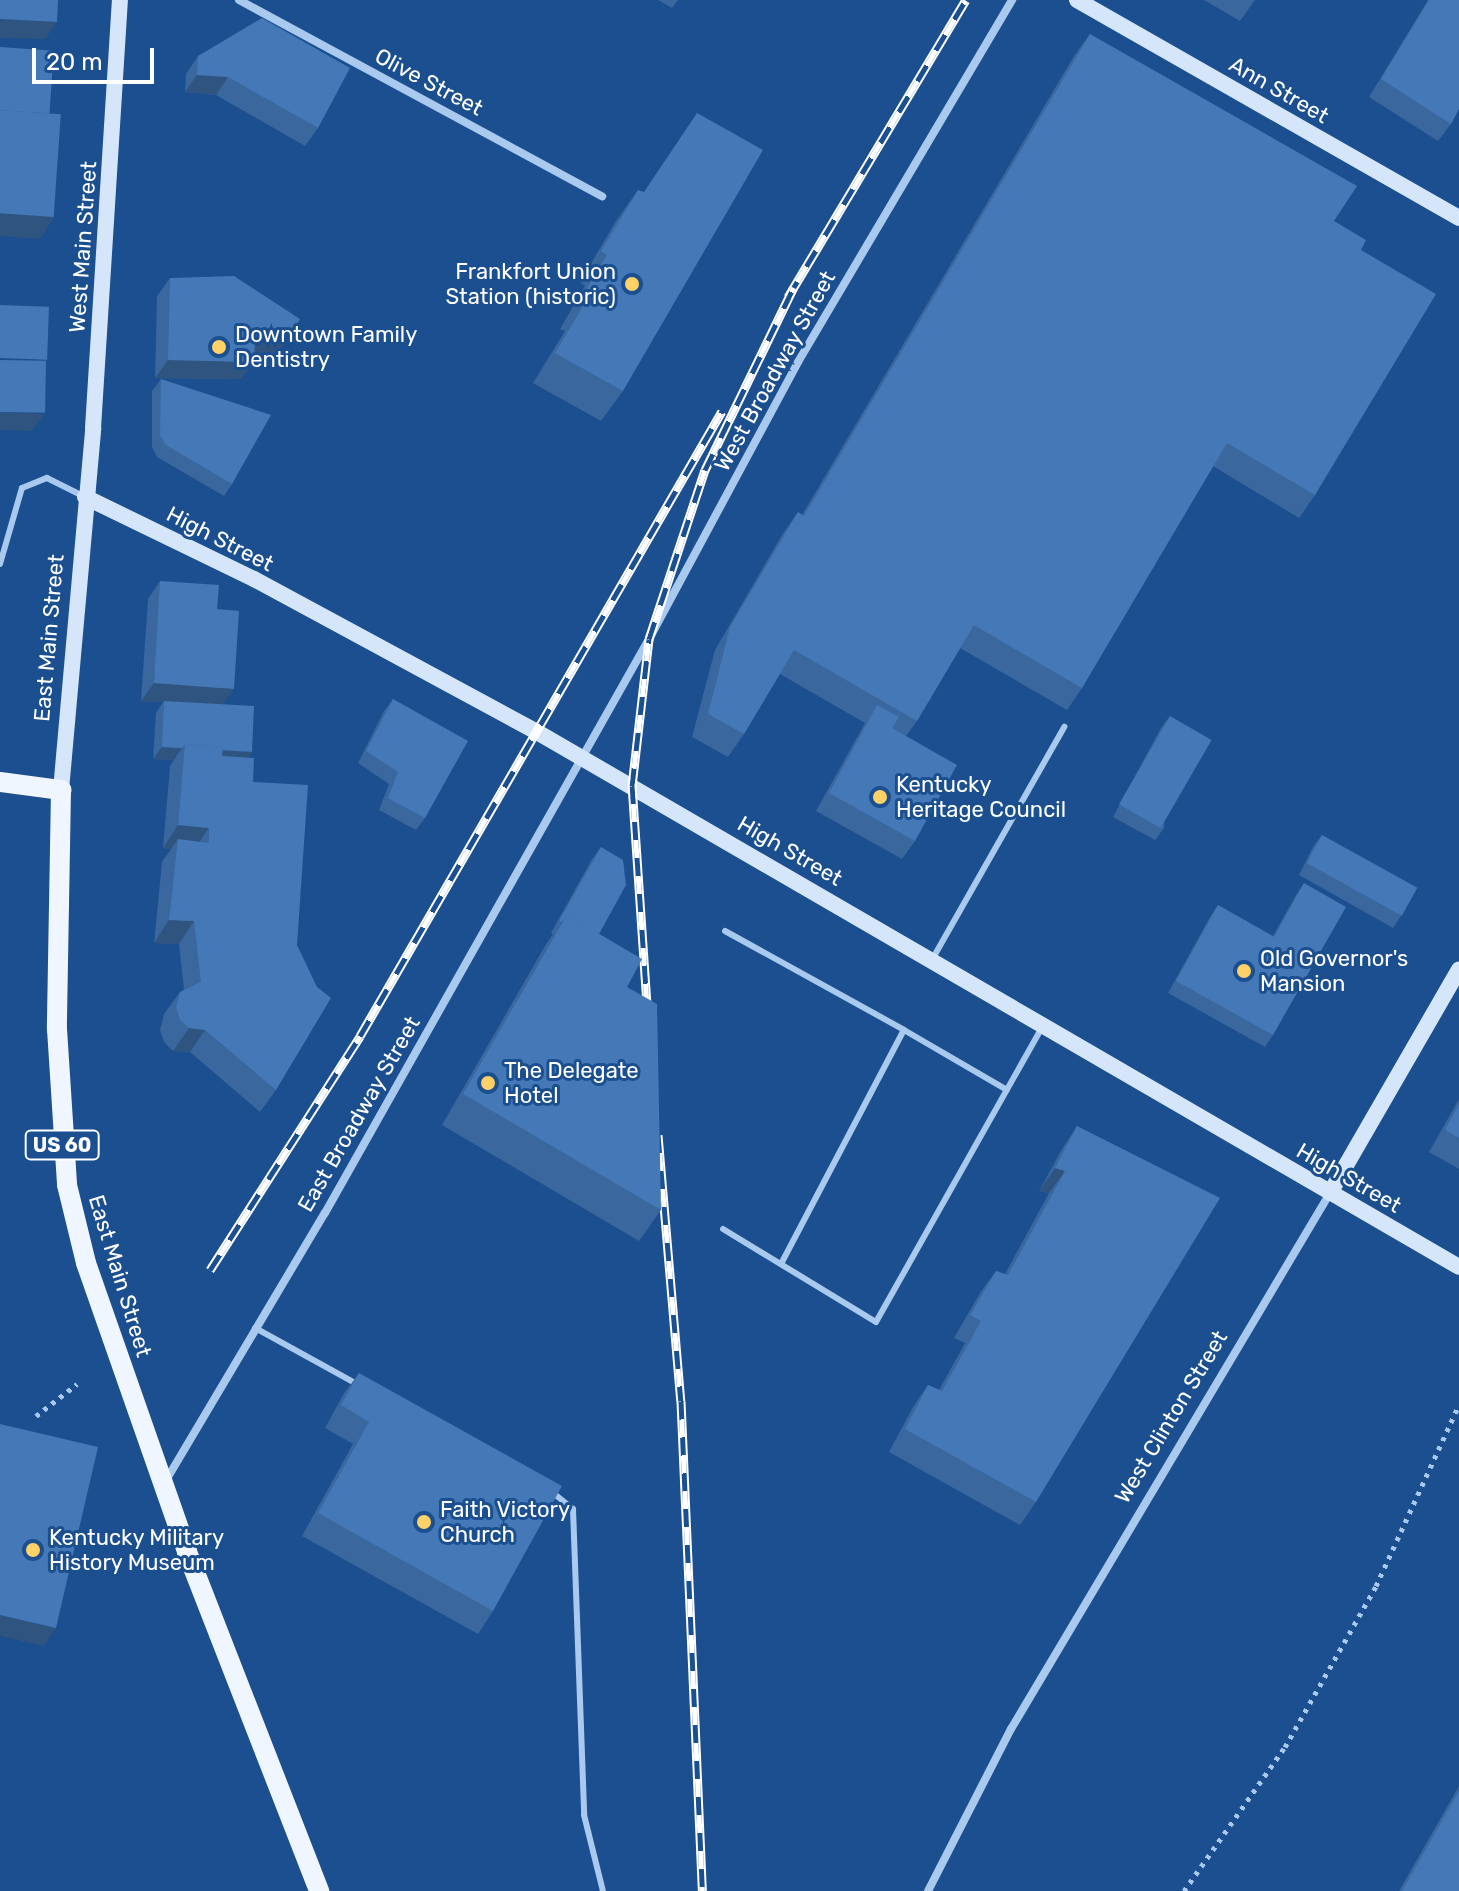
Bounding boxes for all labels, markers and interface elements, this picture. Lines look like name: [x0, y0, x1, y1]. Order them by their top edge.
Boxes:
scale bar: [36, 32, 158, 82]
street label: Olive Street: [370, 42, 488, 122]
text: 20 m: [46, 48, 103, 76]
street label: Ann Street: [1225, 51, 1333, 129]
street label: West Main Street: [64, 160, 102, 334]
place label: Frankfort Union Station (historic): [445, 258, 616, 310]
street label: West Broadway Street: [709, 266, 841, 476]
marker: Frankfort Union Station (historic): [623, 275, 641, 293]
place label: Downtown Family Dentistry: [235, 321, 417, 372]
marker: Downtown Family Dentistry: [210, 338, 228, 356]
street label: High Street: [162, 501, 278, 577]
street label: East Main Street: [29, 553, 69, 723]
place label: Kentucky Heritage Council: [896, 771, 1066, 822]
marker: Kentucky Heritage Council: [871, 788, 889, 806]
street label: High Street: [733, 810, 847, 892]
place label: Old Governor's Mansion: [1260, 945, 1408, 996]
marker: Old Governor's Mansion: [1235, 962, 1253, 980]
street label: East Broadway Street: [292, 1011, 426, 1217]
place label: The Delegate Hotel: [504, 1057, 639, 1108]
marker: The Delegate Hotel: [479, 1074, 497, 1092]
road number: US 60: [24, 1129, 100, 1161]
street label: High Street: [1292, 1137, 1406, 1219]
street label: East Main Street: [83, 1192, 157, 1360]
street label: West Clinton Street: [1109, 1326, 1233, 1508]
place label: Faith Victory Church: [440, 1496, 571, 1548]
marker: Faith Victory Church: [415, 1513, 433, 1531]
place label: Kentucky Military History Museum: [49, 1524, 225, 1576]
marker: Kentucky Military History Museum: [24, 1541, 42, 1559]

